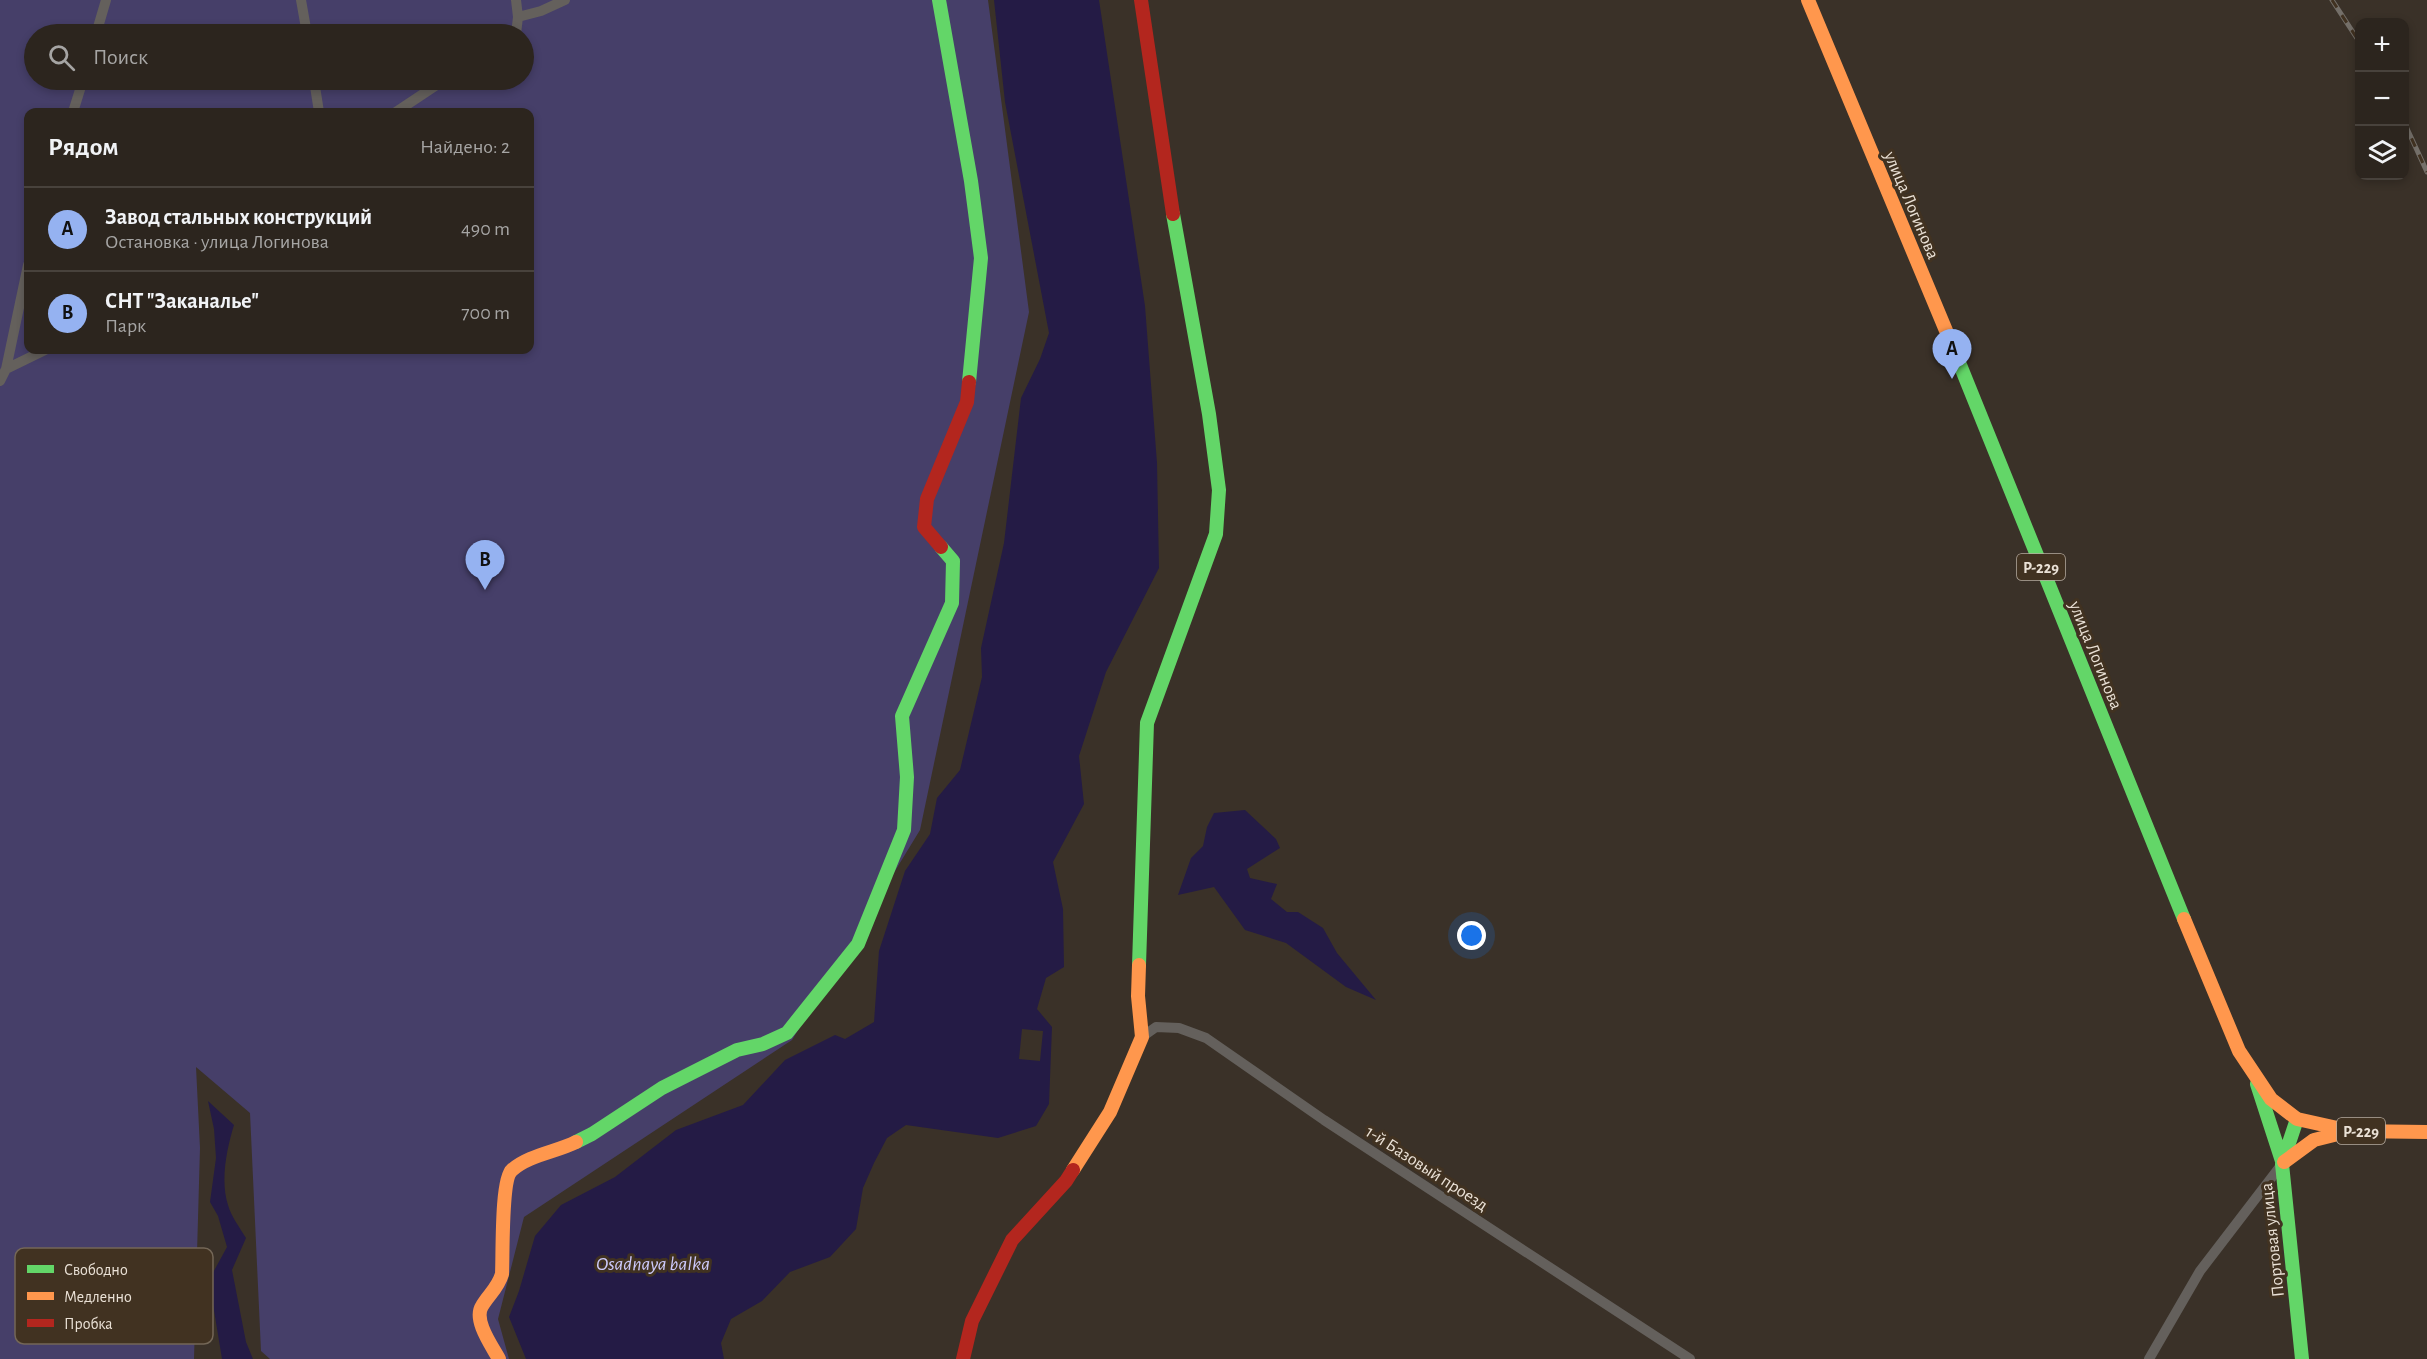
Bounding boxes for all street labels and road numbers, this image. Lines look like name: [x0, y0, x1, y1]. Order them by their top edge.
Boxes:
street label: улица Логинова: [1880, 148, 1942, 262]
road number: Р-229: [2017, 554, 2065, 580]
street label: улица Логинова: [2065, 598, 2125, 712]
road number: Р-229: [2337, 1118, 2385, 1144]
street label: 1-й Базовый проезд: [1362, 1123, 1491, 1215]
street label: Портовая улица: [2258, 1182, 2288, 1298]

